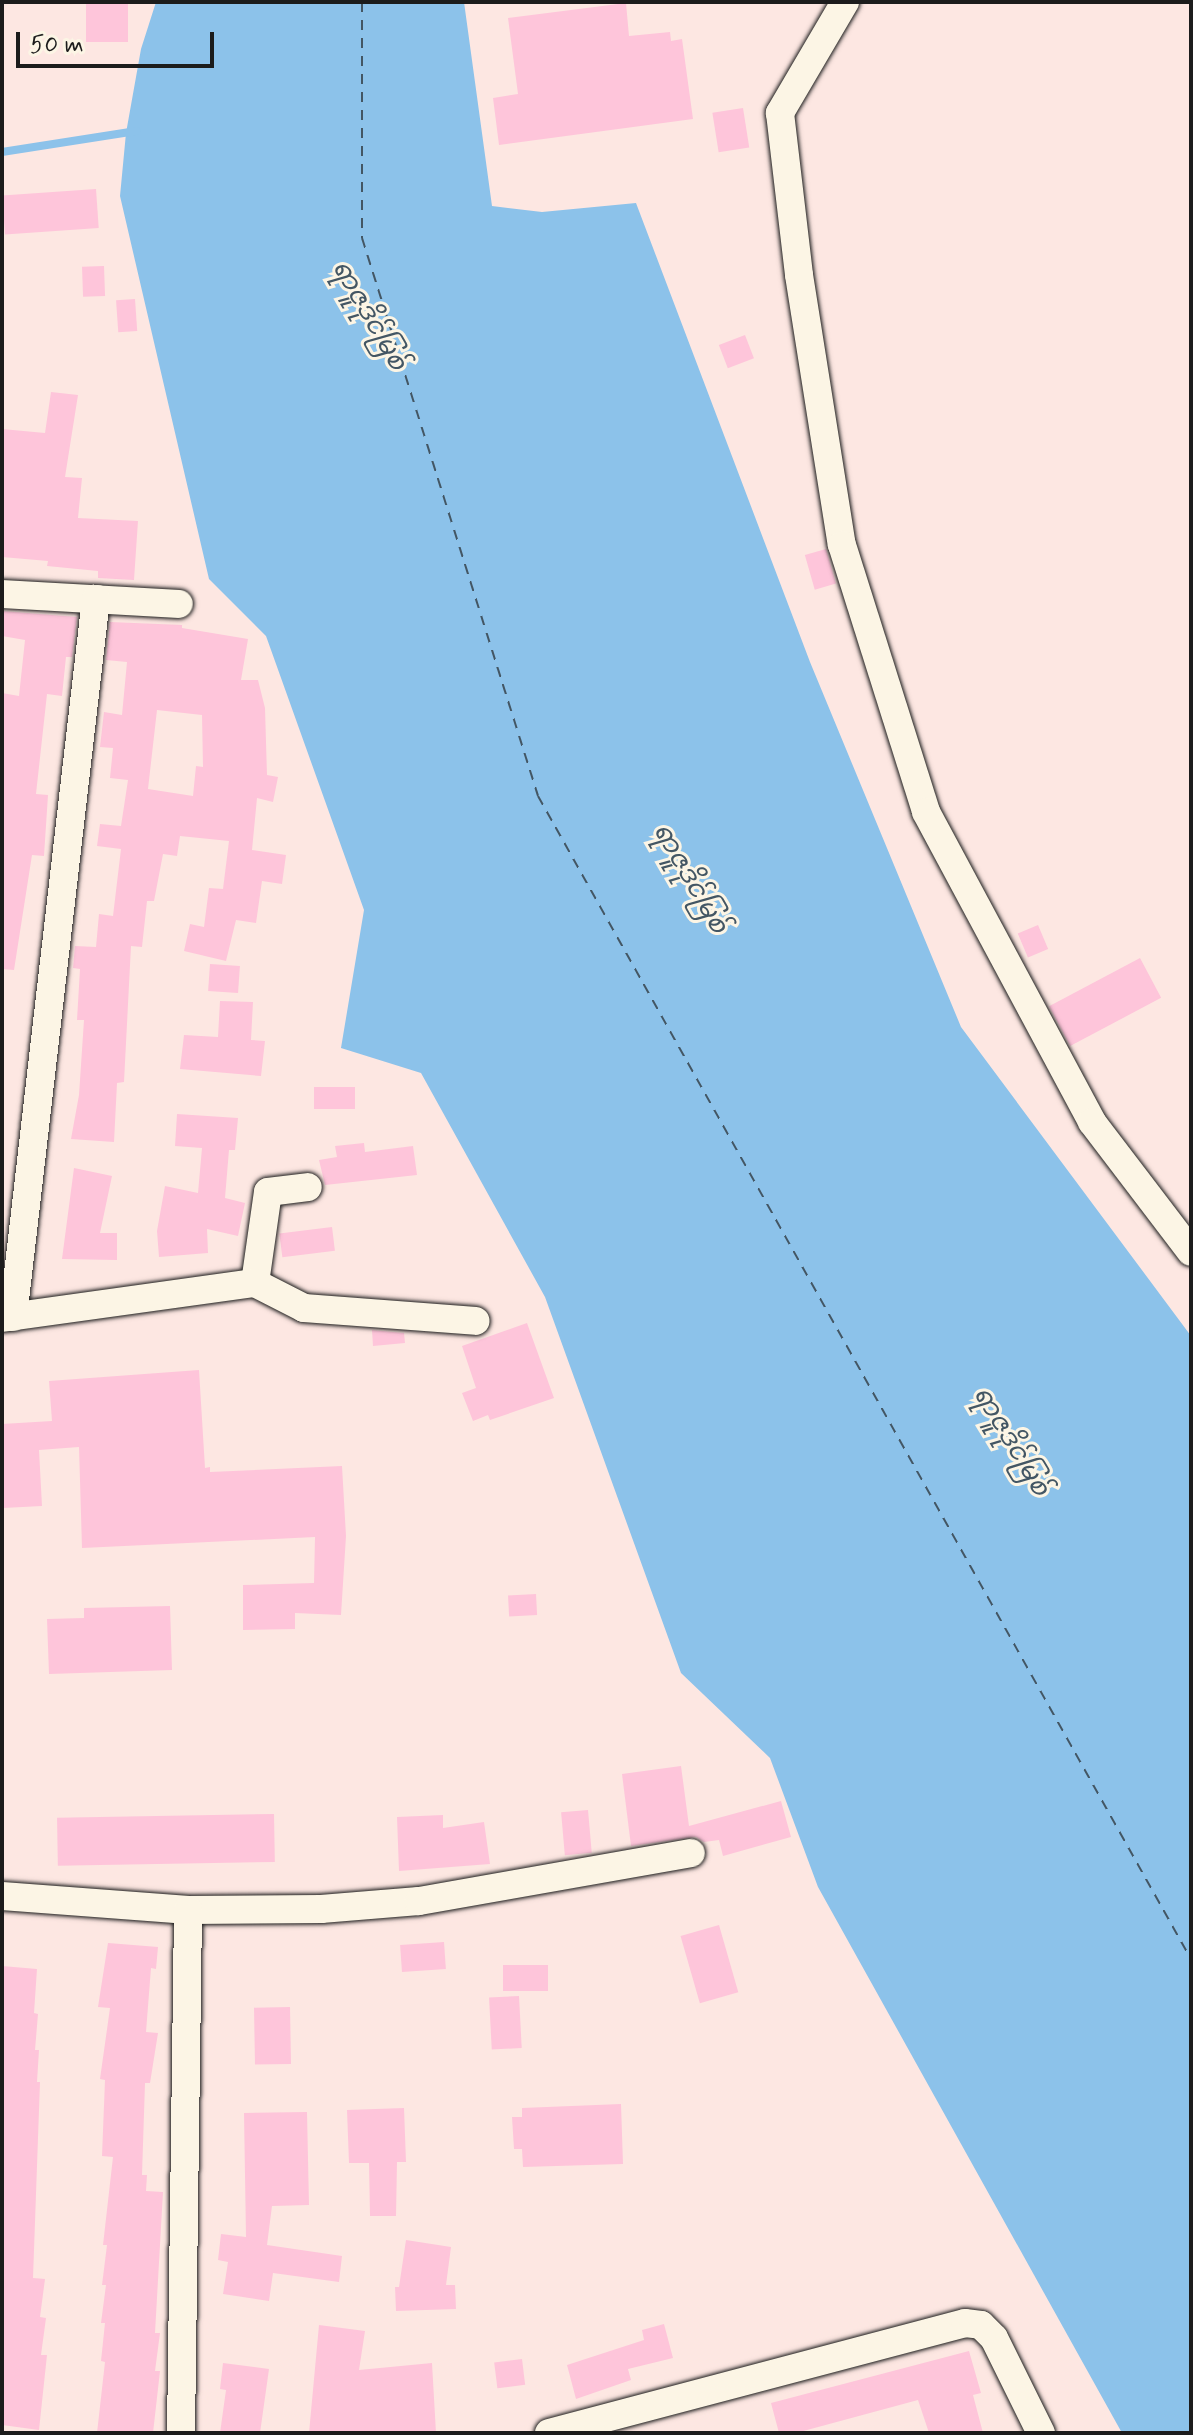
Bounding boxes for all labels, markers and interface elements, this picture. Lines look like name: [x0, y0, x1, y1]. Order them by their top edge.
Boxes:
scale bar: [20, 16, 218, 66]
text: 50 m: [30, 30, 84, 61]
water label: ရာဇူဒိုင်မြစ်: [324, 255, 412, 377]
water label: ရာဇူဒိုင်မြစ်: [645, 818, 733, 940]
water label: ရာဇူဒိုင်မြစ်: [965, 1382, 1055, 1502]

